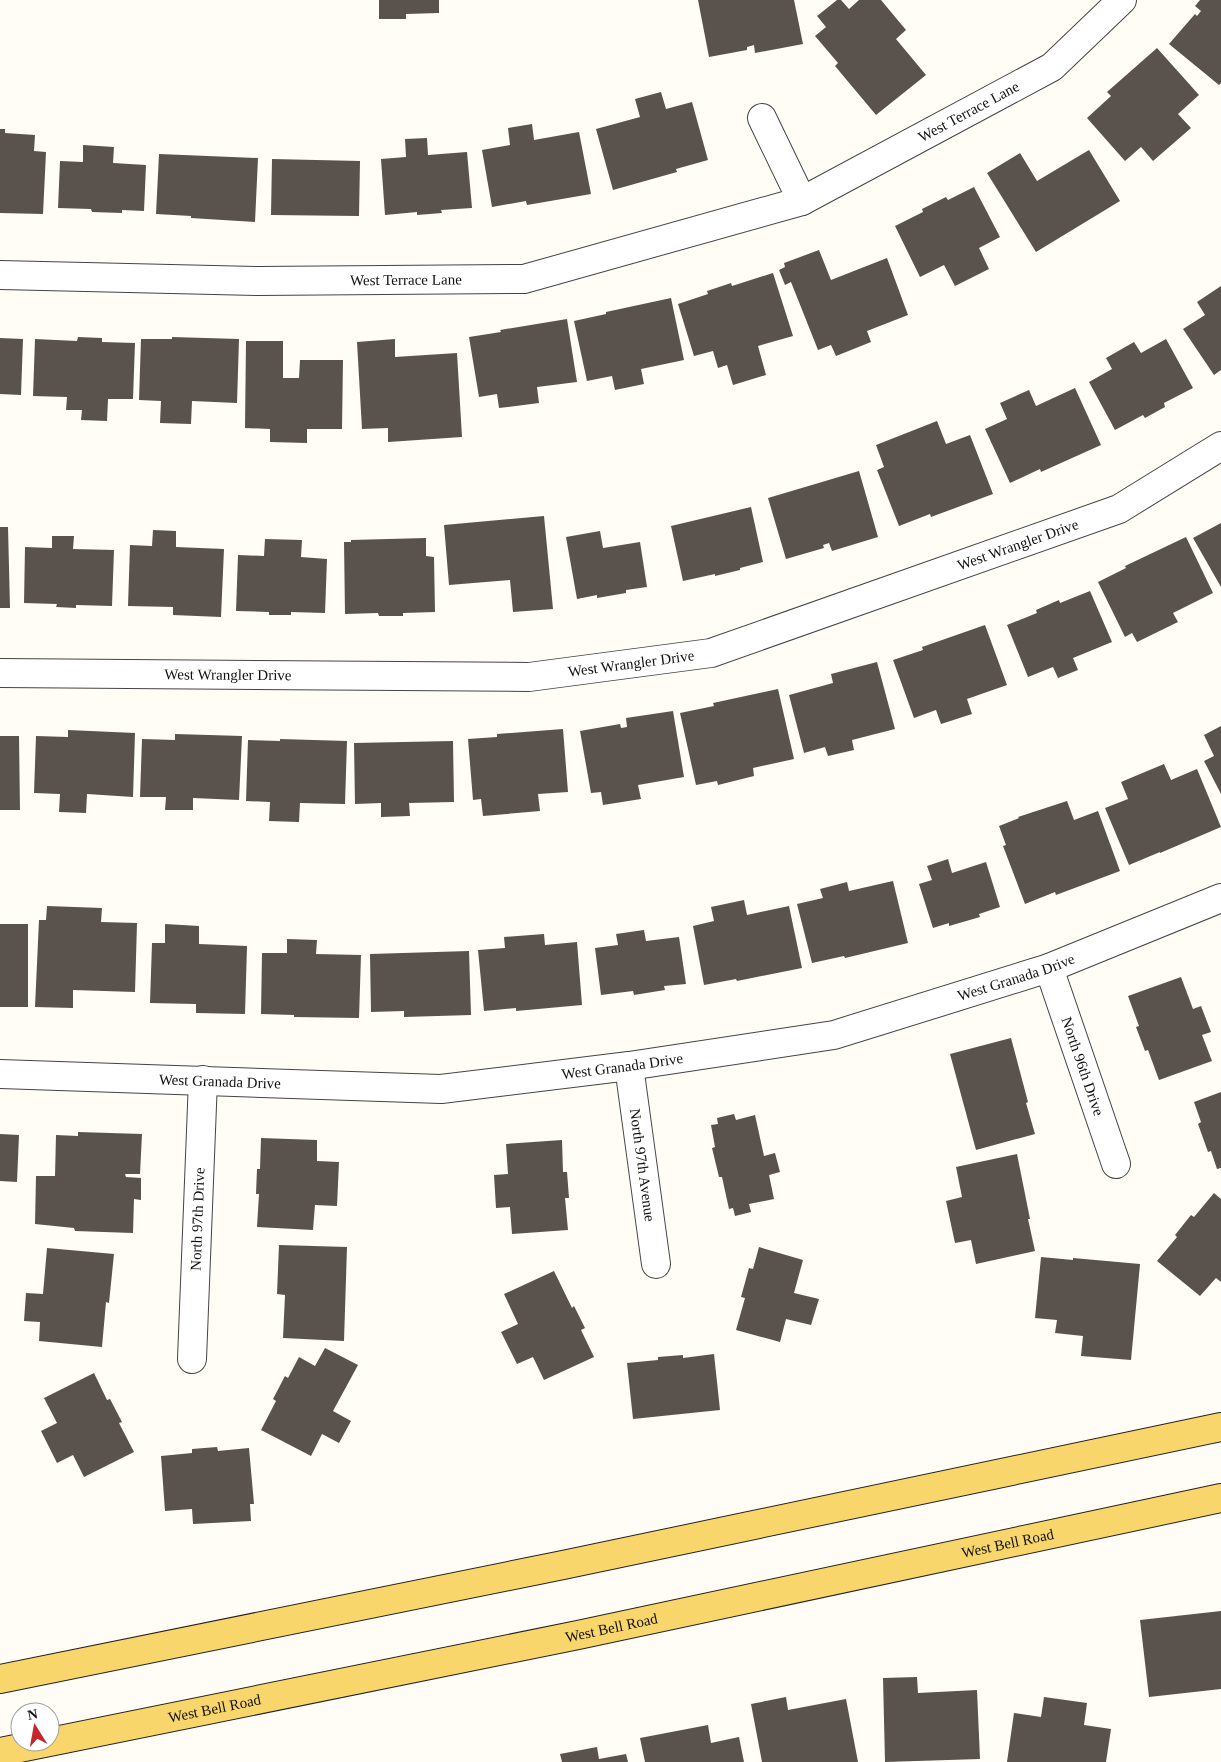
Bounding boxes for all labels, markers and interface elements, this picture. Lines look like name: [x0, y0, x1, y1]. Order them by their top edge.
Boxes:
street label: West Terrace Lane: [916, 78, 1022, 145]
street label: West Terrace Lane: [350, 271, 462, 288]
street label: West Wrangler Drive: [955, 516, 1081, 573]
street label: West Wrangler Drive: [567, 647, 696, 680]
street label: West Wrangler Drive: [164, 666, 292, 683]
street label: West Granada Drive: [956, 950, 1077, 1004]
street label: North 96th Drive: [1058, 1015, 1107, 1118]
street label: West Granada Drive: [561, 1050, 684, 1082]
street label: West Granada Drive: [159, 1071, 282, 1092]
street label: North 97th Avenue: [627, 1108, 658, 1223]
street label: North 97th Drive: [187, 1167, 208, 1271]
street label: West Bell Road: [960, 1526, 1056, 1561]
street label: West Bell Road: [564, 1610, 660, 1645]
street label: West Bell Road: [167, 1691, 263, 1726]
north arrow: [10, 1702, 60, 1752]
text: N: [26, 1706, 39, 1723]

